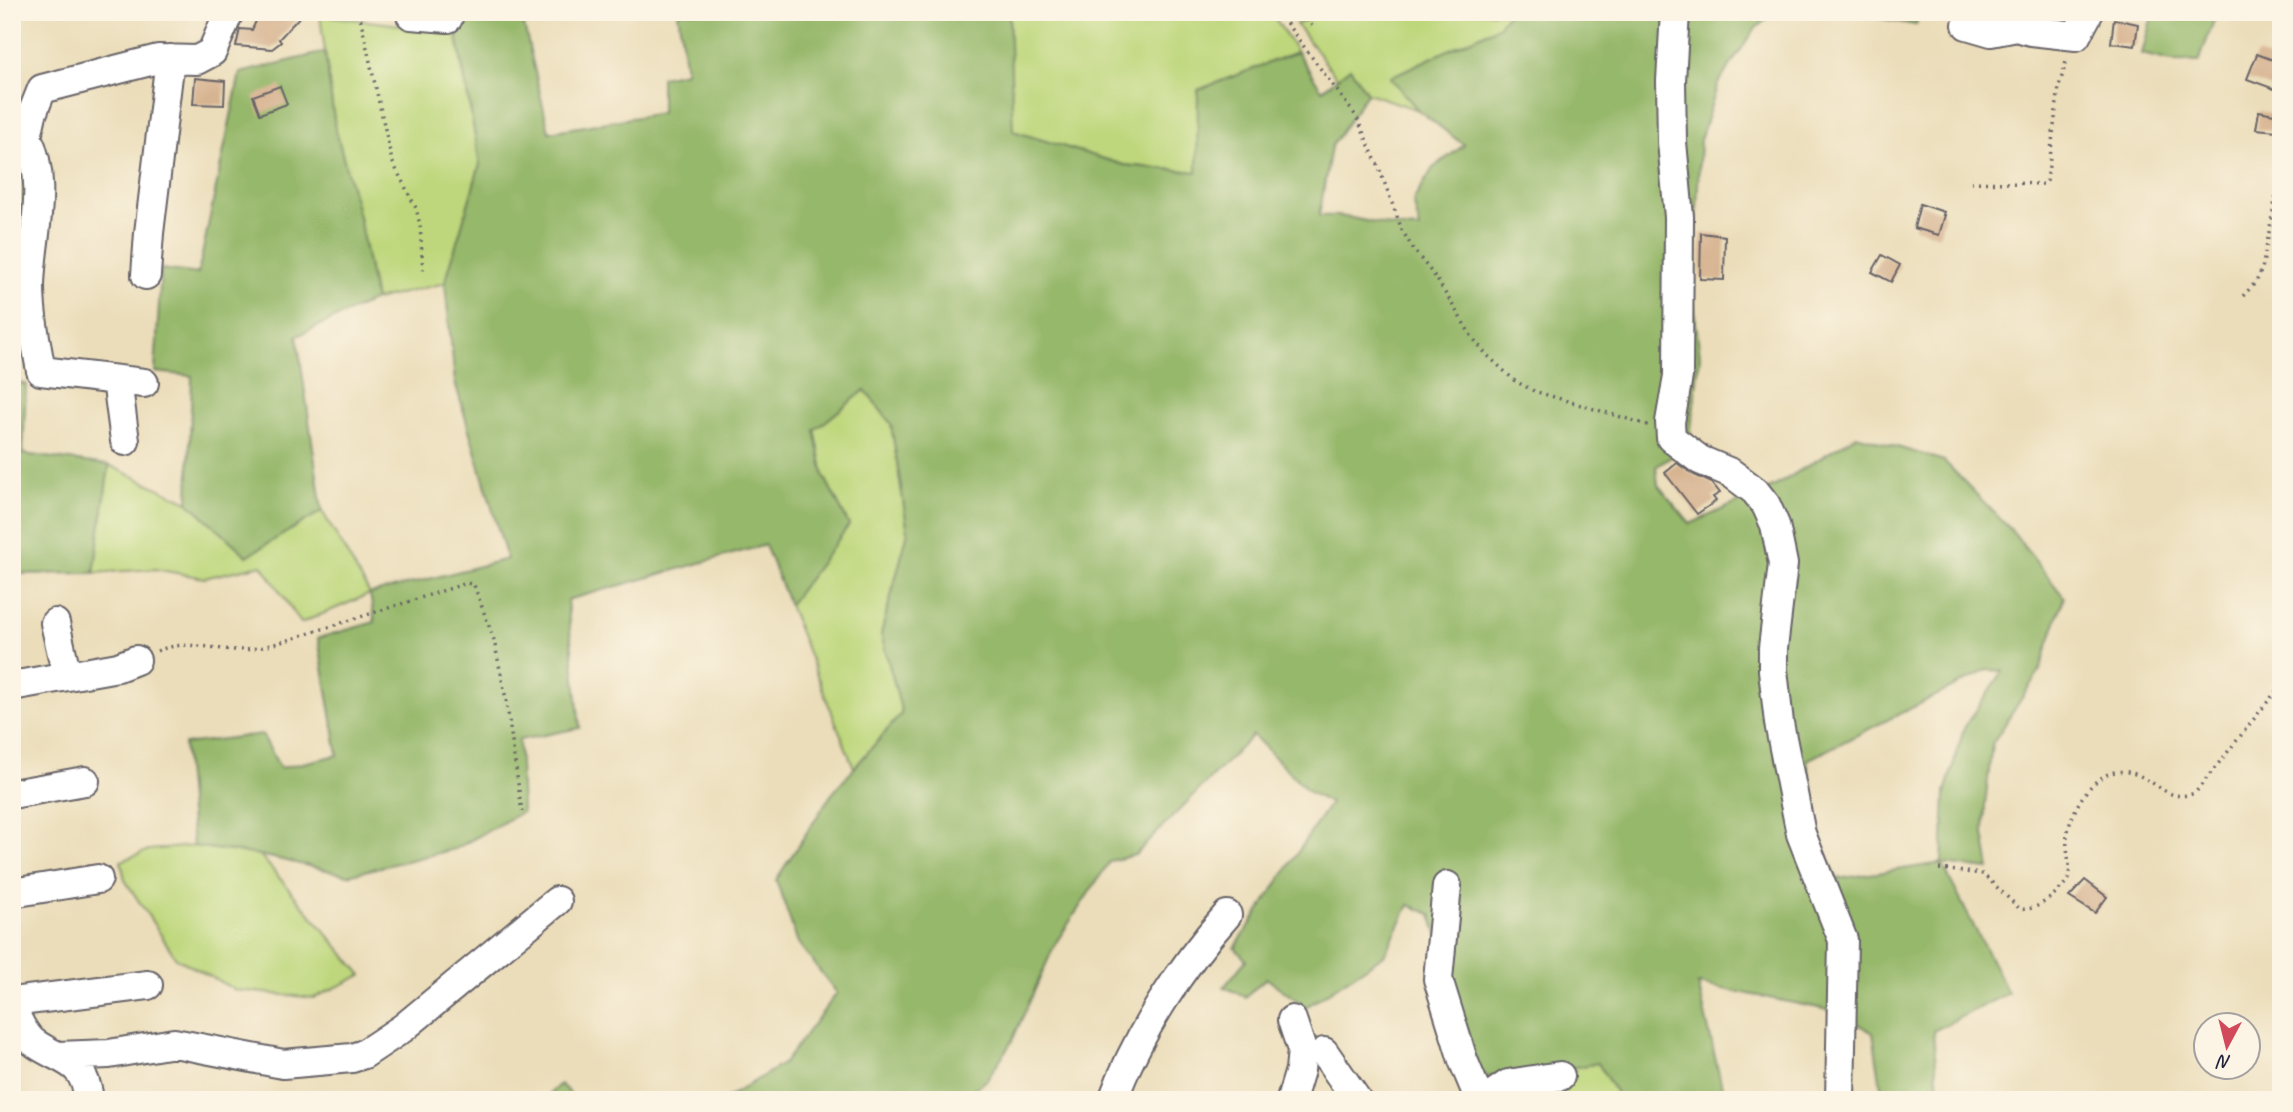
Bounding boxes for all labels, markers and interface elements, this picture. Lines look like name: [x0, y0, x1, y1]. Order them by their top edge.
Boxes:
north arrow: [2192, 1010, 2262, 1080]
text: N: [2215, 1049, 2232, 1075]

